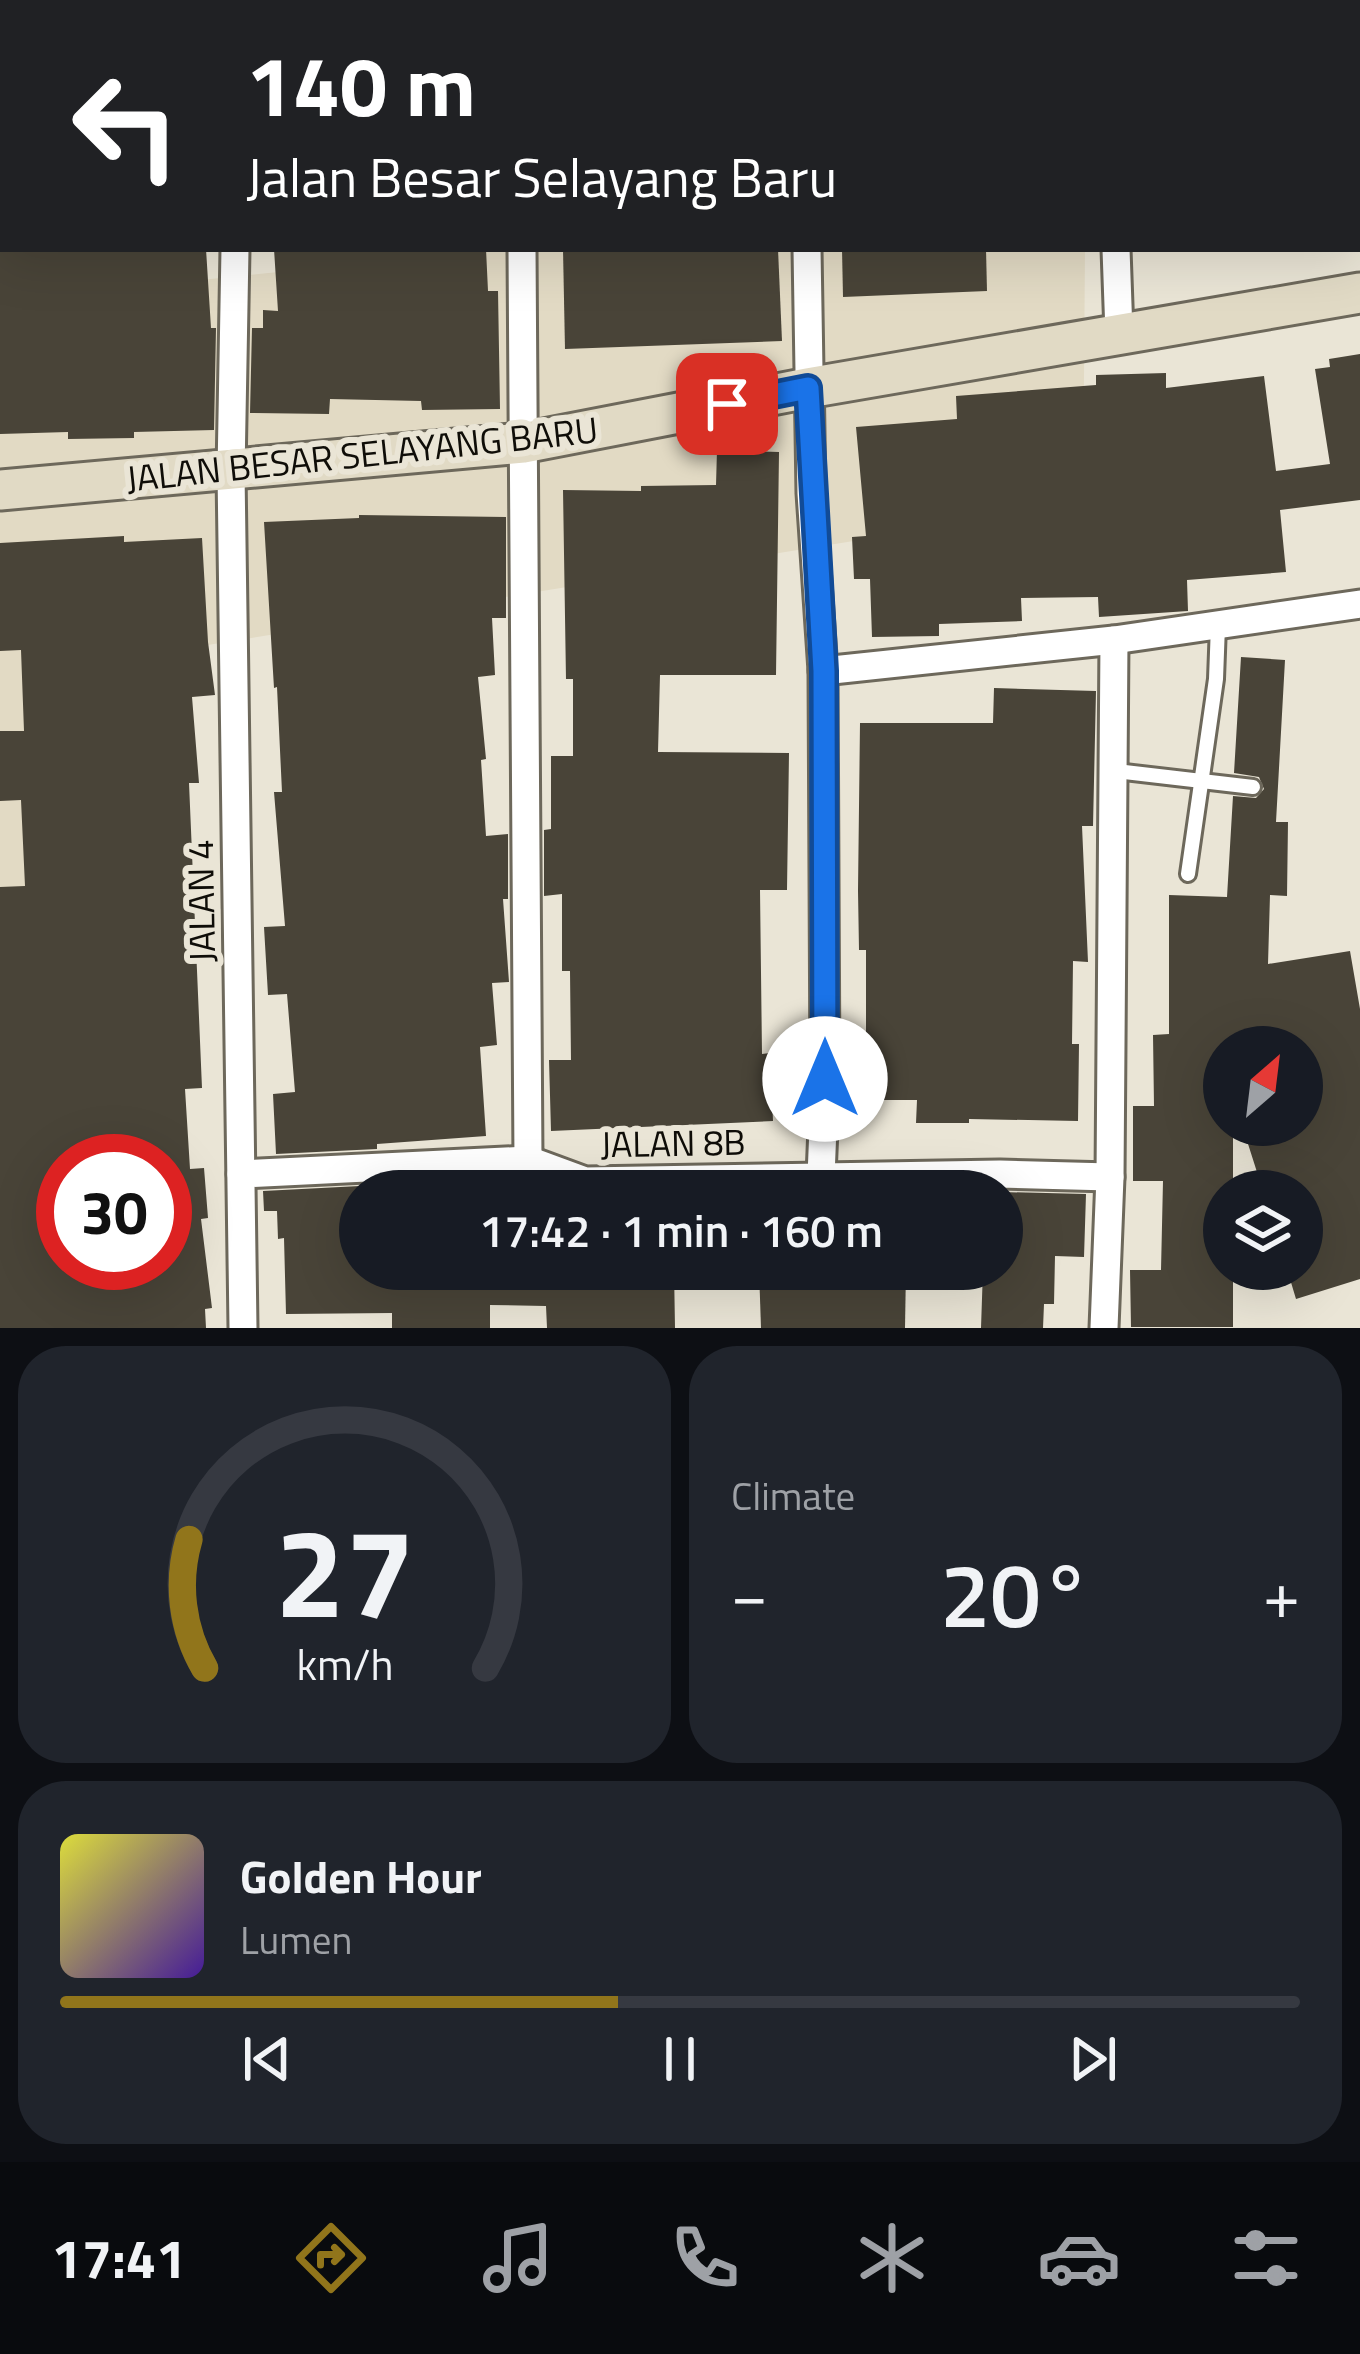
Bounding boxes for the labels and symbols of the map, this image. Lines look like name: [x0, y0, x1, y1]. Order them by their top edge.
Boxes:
pin: [676, 353, 778, 455]
street label: JALAN BESAR SELAYANG BARU: [123, 401, 601, 506]
street label: JALAN 4: [172, 839, 229, 963]
position arrow: [762, 1016, 888, 1142]
north arrow: [1203, 1026, 1323, 1146]
street label: JALAN 8B: [600, 1114, 746, 1171]
speed limit sign: 30: [36, 1134, 192, 1290]

